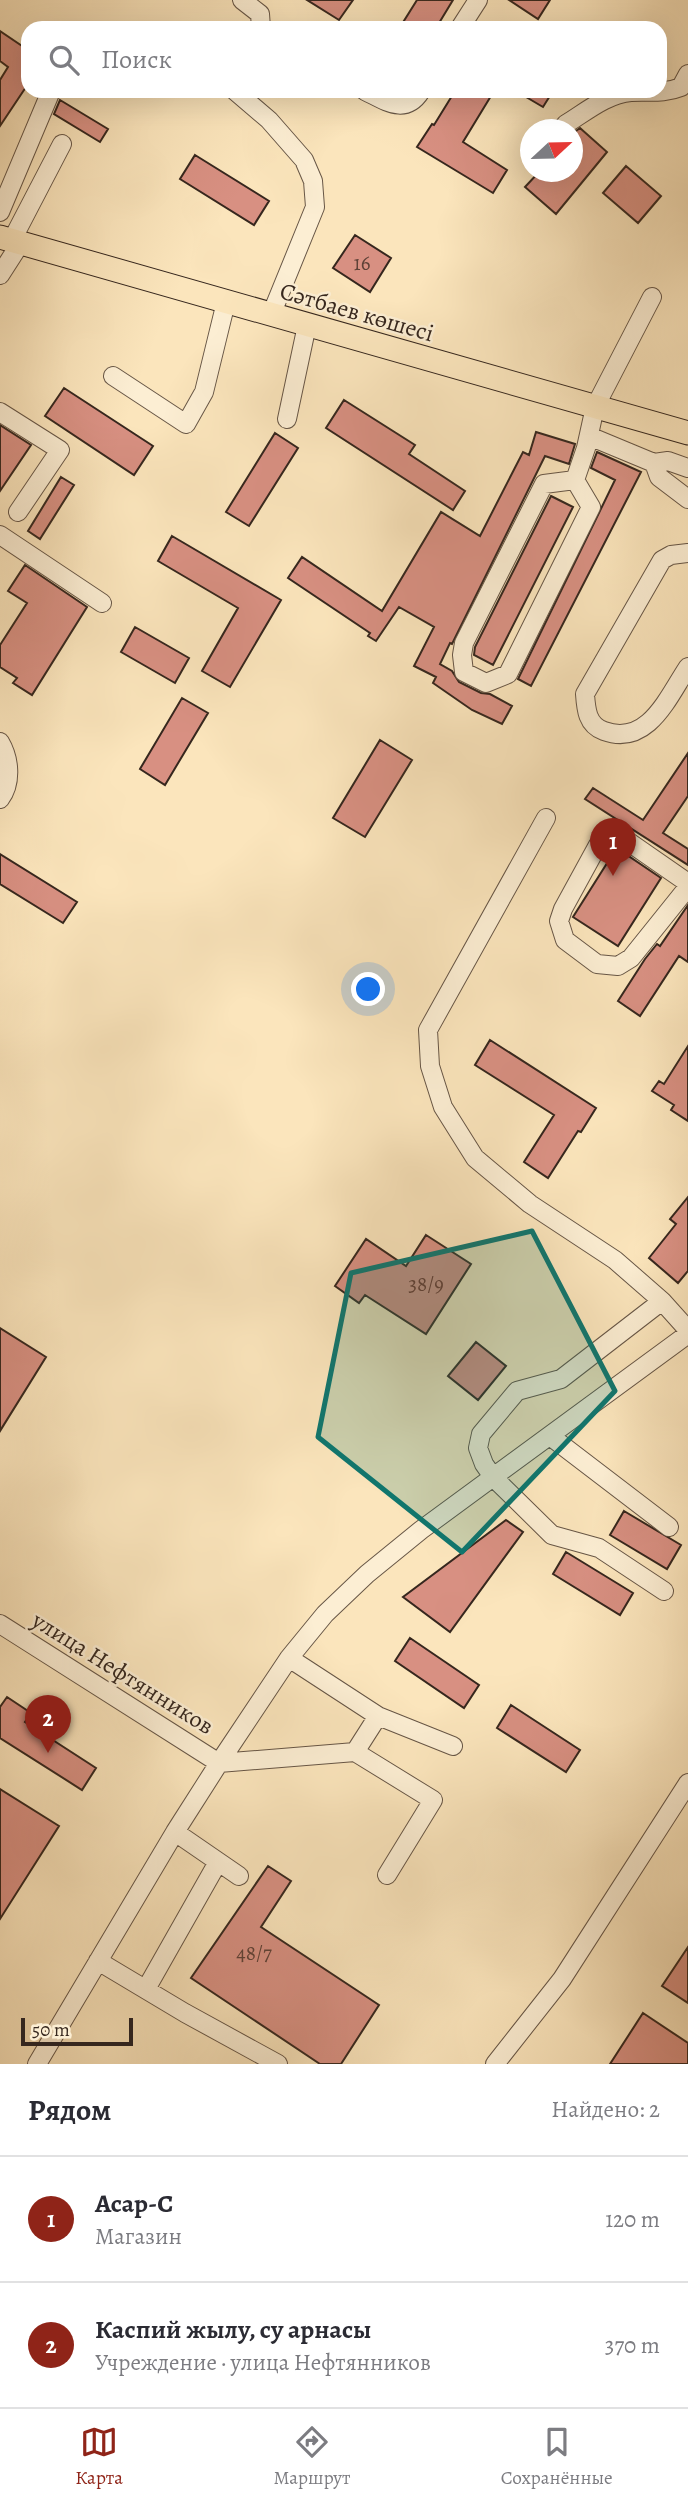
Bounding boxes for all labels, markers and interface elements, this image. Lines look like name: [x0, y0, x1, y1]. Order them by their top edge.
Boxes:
search box: [21, 21, 667, 98]
icon: search: [45, 41, 83, 79]
text: Поиск: [101, 42, 172, 77]
north arrow: [520, 119, 583, 182]
house number: 16: [354, 249, 371, 277]
street label: Сәтбаев көшесі: [276, 275, 438, 349]
pin: 1: [590, 818, 636, 876]
your location: [351, 972, 385, 1006]
house number: 38/9: [408, 1270, 444, 1298]
street label: улица Нефтянников: [25, 1604, 220, 1742]
pin: 2: [25, 1695, 71, 1753]
house number: 48/7: [236, 1939, 272, 1967]
scale bar: [21, 2015, 133, 2047]
text: 50 m: [32, 2017, 70, 2043]
text: Рядом: [28, 2090, 111, 2130]
text: Найдено: 2: [551, 2094, 660, 2125]
text: Асар-С: [95, 2186, 173, 2221]
text: 1: [47, 2204, 55, 2235]
text: 120 m: [605, 2204, 660, 2235]
text: Магазин: [95, 2221, 182, 2252]
text: Каспий жылу, су арнасы: [95, 2312, 372, 2347]
text: 2: [45, 2330, 57, 2361]
text: 370 m: [605, 2330, 660, 2361]
text: Учреждение · улица Нефтянников: [95, 2347, 431, 2378]
tab: Карта: [75, 2423, 123, 2491]
tab: Маршрут: [273, 2423, 350, 2491]
tab: Сохранённые: [501, 2423, 613, 2491]

